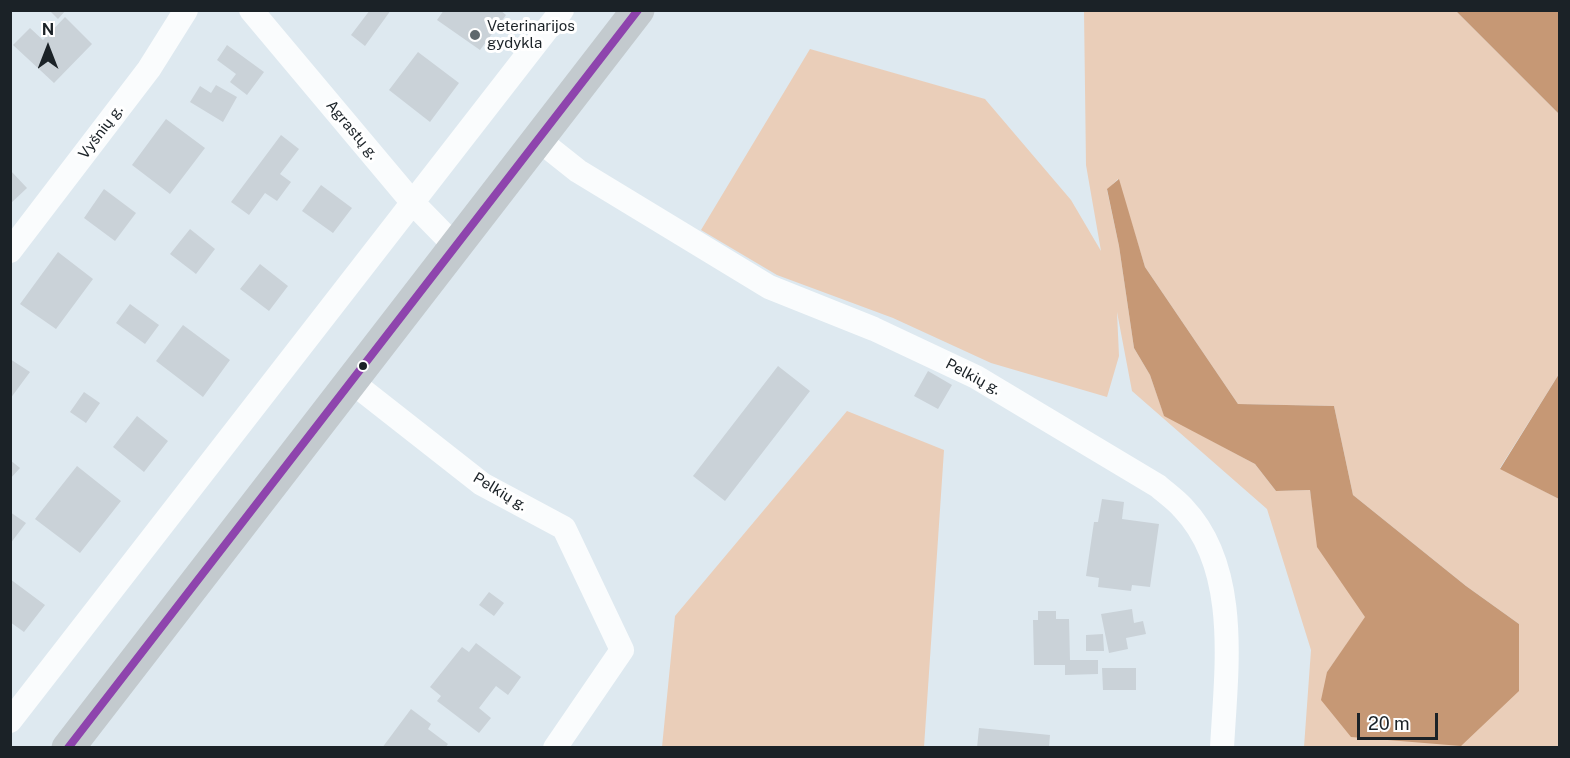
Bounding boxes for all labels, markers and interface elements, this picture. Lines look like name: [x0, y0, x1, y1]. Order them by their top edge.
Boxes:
place label: Veterinarijos gydykla: [487, 17, 575, 52]
north arrow: [18, 18, 78, 78]
text: N: [42, 20, 54, 39]
marker: Veterinarijos gydykla: [468, 28, 482, 42]
street label: Agrastų g.: [322, 97, 382, 163]
street label: Vyšnių g.: [75, 101, 127, 163]
street label: Pelkių g.: [942, 355, 1004, 399]
unlabelled marker: [357, 360, 369, 372]
street label: Pelkių g.: [470, 469, 530, 515]
scale bar: [1360, 701, 1441, 739]
text: 20 m: [1368, 713, 1410, 734]

